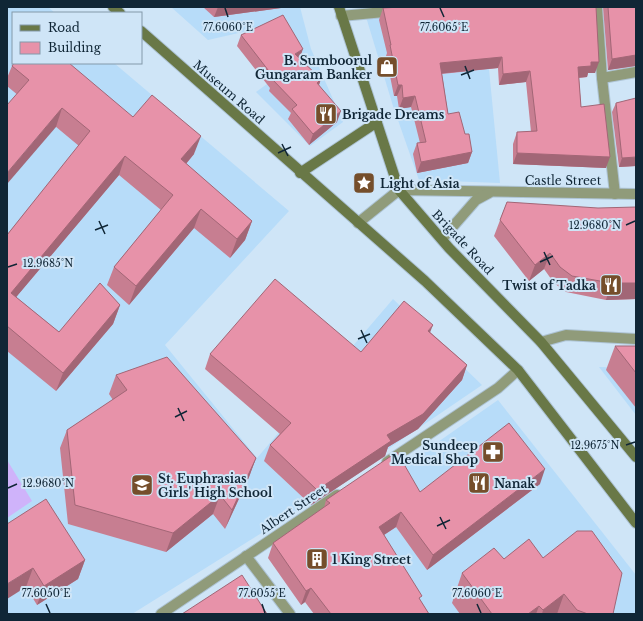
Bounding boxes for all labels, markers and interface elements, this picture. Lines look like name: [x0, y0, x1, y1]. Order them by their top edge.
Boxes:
legend: [12, 12, 142, 64]
text: Road: [48, 20, 80, 35]
text: 77.6060°E: [203, 21, 253, 34]
text: 77.6065°E: [420, 21, 468, 34]
text: Building: [48, 40, 102, 55]
place label: B. Sumboorul Gungaram Banker: [255, 53, 373, 82]
shop icon: B. Sumboorul Gungaram Banker: [374, 54, 400, 80]
street label: Museum Road: [190, 57, 268, 127]
restaurant icon: Brigade Dreams: [313, 101, 339, 127]
place label: Brigade Dreams: [342, 107, 445, 122]
place icon: Light of Asia: [351, 170, 377, 196]
street label: Castle Street: [525, 173, 602, 188]
place label: Light of Asia: [380, 176, 460, 191]
street label: Brigade Road: [429, 206, 497, 278]
text: 12.9680°N: [569, 219, 621, 232]
text: 12.9685°N: [23, 257, 73, 270]
restaurant icon: Twist of Tadka: [598, 272, 624, 298]
place label: Twist of Tadka: [502, 278, 596, 293]
place label: Sundeep Medical Shop: [391, 438, 478, 467]
pharmacy icon: Sundeep Medical Shop: [480, 439, 506, 465]
text: 12.9675°N: [570, 439, 620, 452]
restaurant icon: Nanak: [466, 470, 492, 496]
place label: St. Euphrasias Girls' High School: [158, 471, 273, 500]
school or university icon: St. Euphrasias Girls' High School: [129, 472, 155, 498]
place label: Nanak: [494, 476, 536, 491]
text: 12.9680°N: [22, 477, 74, 490]
street label: Albert Street: [256, 481, 330, 538]
building icon: 1 King Street: [304, 546, 330, 572]
place label: 1 King Street: [332, 552, 411, 567]
text: 77.6050°E: [21, 587, 71, 600]
text: 77.6055°E: [238, 587, 286, 600]
text: 77.6060°E: [452, 587, 502, 600]

